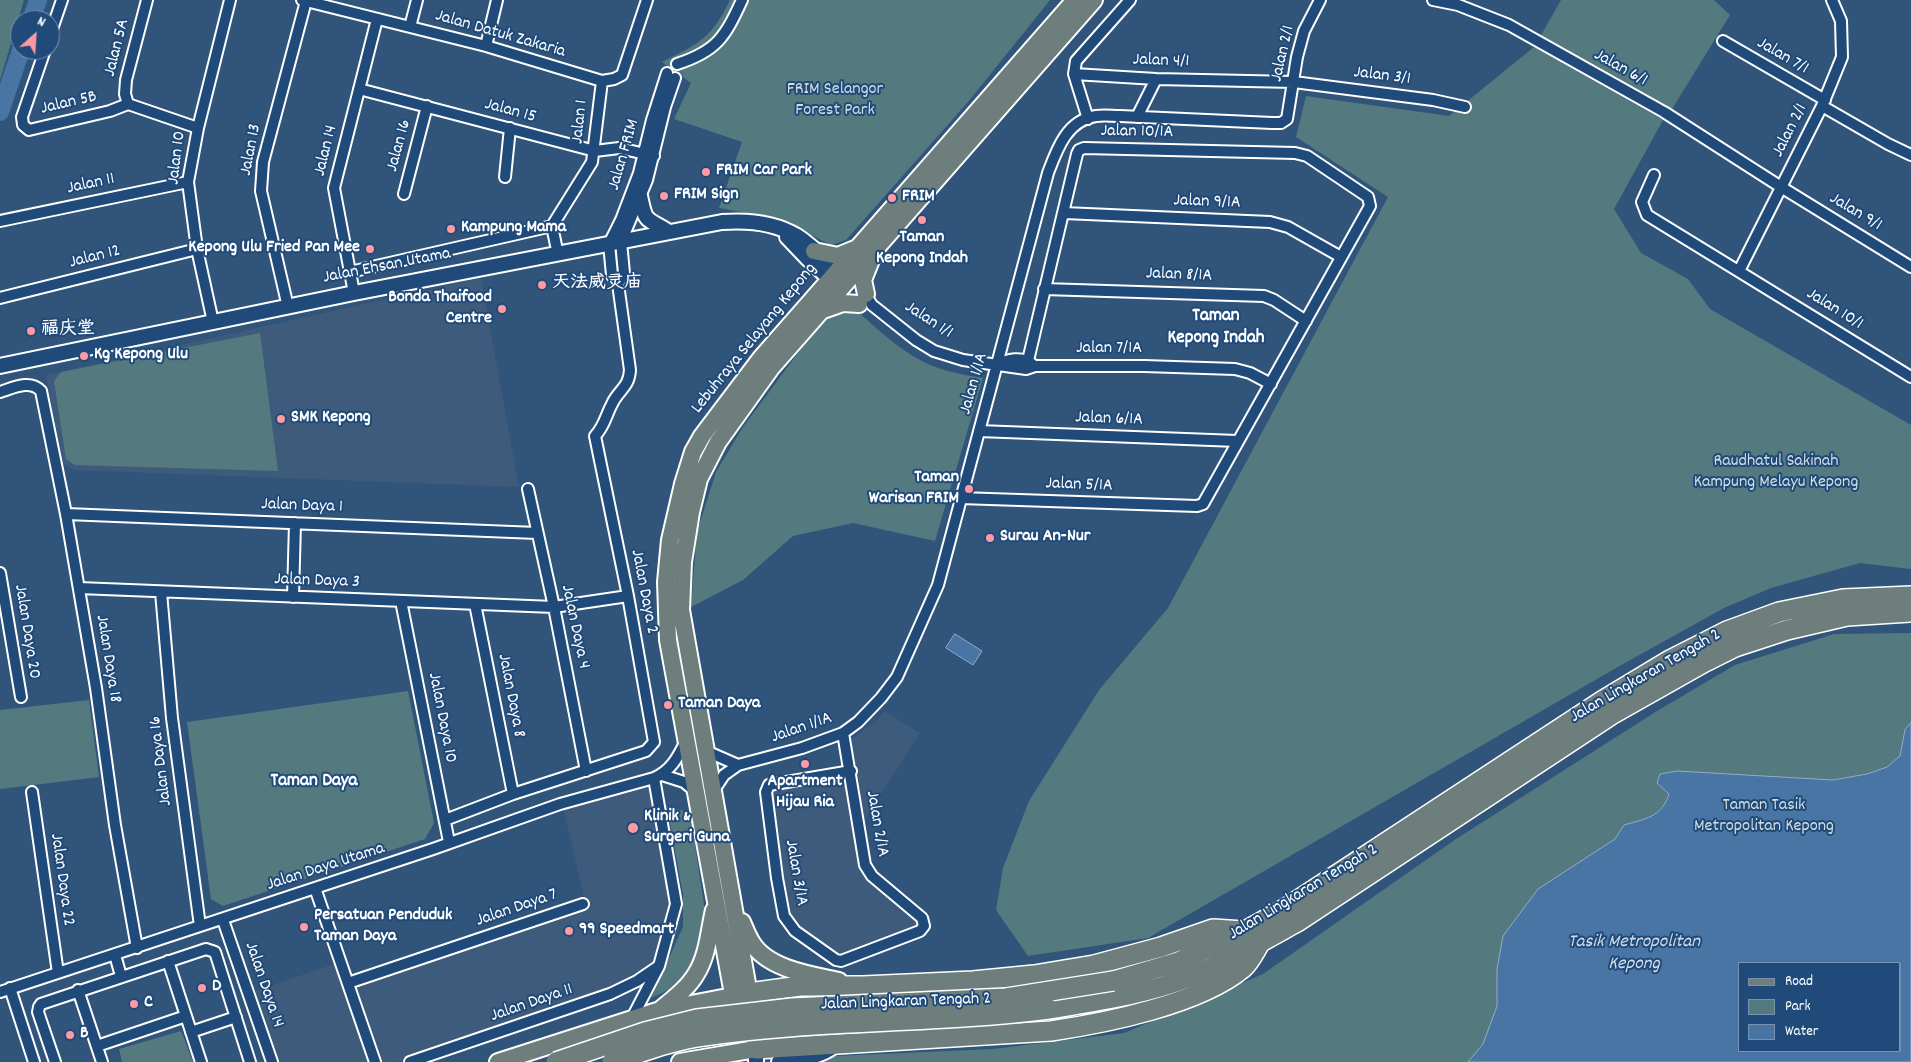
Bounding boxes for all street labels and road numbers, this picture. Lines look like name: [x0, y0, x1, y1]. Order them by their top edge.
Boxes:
street label: Jalan Datuk Zakaria: [432, 6, 568, 64]
street label: Jalan 5A: [100, 17, 136, 79]
street label: Jalan 2/1: [1267, 24, 1301, 84]
street label: Jalan 7/1: [1752, 34, 1812, 80]
street label: Jalan 6/1: [1589, 45, 1651, 93]
street label: Jalan 4/1: [1132, 50, 1190, 74]
street label: Jalan 3/1: [1352, 63, 1412, 91]
street label: Jalan 5B: [39, 87, 99, 121]
street label: Jalan 15: [482, 95, 538, 129]
street label: Jalan 1: [568, 99, 594, 145]
street label: Jalan 2/1: [1768, 101, 1814, 161]
street label: Jalan FRIM: [605, 117, 645, 193]
street label: Jalan 16: [383, 118, 417, 174]
street label: Jalan 13: [236, 122, 268, 178]
street label: Jalan 10/1A: [1100, 122, 1174, 144]
street label: Jalan 14: [310, 123, 344, 179]
street label: Jalan 10: [164, 130, 192, 186]
street label: Jalan 11: [65, 169, 117, 201]
street label: Jalan 9/1: [1825, 189, 1885, 237]
street label: Jalan 9/1A: [1173, 191, 1241, 215]
street label: Jalan 12: [67, 241, 123, 275]
street label: Jalan Ehsan Utama: [321, 244, 453, 290]
street label: Lebuhraya Selayang Kepong: [688, 259, 822, 419]
street label: Jalan 8/1A: [1146, 264, 1212, 288]
street label: Jalan 10/1: [1802, 284, 1866, 336]
street label: Jalan 1/1: [900, 297, 956, 345]
street label: Jalan 7/1A: [1076, 339, 1142, 361]
street label: Jalan 1/1A: [956, 351, 994, 417]
street label: Jalan 6/1A: [1075, 408, 1143, 432]
street label: Jalan 5/1A: [1045, 474, 1113, 498]
street label: Jalan Daya 1: [261, 495, 343, 519]
street label: Jalan Daya 2: [624, 548, 662, 636]
street label: Jalan Daya 3: [274, 570, 360, 594]
street label: Jalan Daya 20: [8, 583, 44, 681]
street label: Jalan Daya 4: [555, 583, 593, 671]
street label: Jalan Daya 18: [89, 613, 125, 705]
street label: Jalan Lingkaran Tengah 2: [1567, 625, 1725, 729]
street label: Jalan Daya 8: [491, 652, 529, 740]
street label: Jalan Daya 10: [422, 671, 460, 765]
street label: Jalan 1/1A: [769, 709, 835, 749]
street label: Jalan Daya 16: [146, 715, 178, 807]
street label: Jalan 2/1A: [860, 789, 892, 859]
street label: Jalan Daya 22: [44, 832, 78, 928]
street label: Jalan 3/1A: [779, 838, 811, 908]
street label: Jalan Daya Utama: [265, 839, 387, 897]
street label: Jalan Lingkaran Tengah 2: [1225, 840, 1383, 946]
street label: Jalan Daya 7: [473, 885, 561, 933]
street label: Jalan Daya 14: [238, 939, 288, 1031]
street label: Jalan Daya 11: [488, 980, 576, 1028]
street label: Jalan Lingkaran Tengah 2: [820, 989, 992, 1017]

